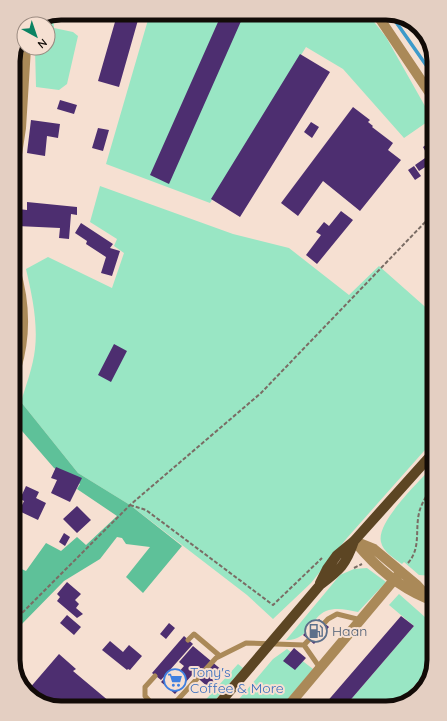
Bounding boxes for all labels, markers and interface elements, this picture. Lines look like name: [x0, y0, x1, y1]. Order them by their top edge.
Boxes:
north arrow: [16, 16, 56, 56]
text: N: [35, 36, 50, 52]
fuel station icon: Haan: [303, 618, 329, 644]
place label: Haan: [332, 622, 367, 640]
place label: Tony's Coffee & More: [190, 663, 284, 697]
supermarket icon: Tony's Coffee & More: [162, 667, 188, 693]

